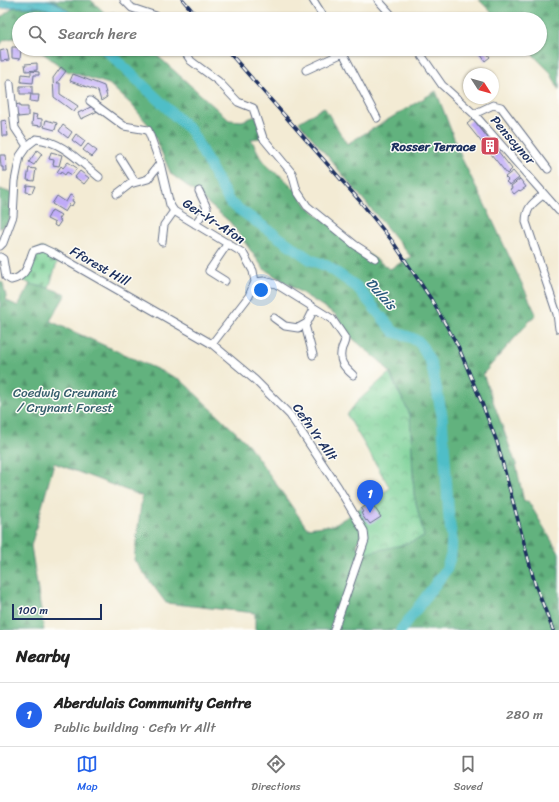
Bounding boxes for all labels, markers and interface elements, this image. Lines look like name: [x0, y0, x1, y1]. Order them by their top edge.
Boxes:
search box: [12, 12, 547, 56]
text: Search here: [58, 21, 137, 47]
icon: search: [26, 23, 48, 45]
north arrow: [463, 68, 499, 104]
street label: Penscynor: [485, 110, 542, 171]
place label: Rosser Terrace: [390, 135, 476, 158]
building icon: Rosser Terrace: [479, 135, 501, 157]
street label: Ger-Yr-Afon: [178, 192, 250, 250]
street label: Fforest Hill: [66, 240, 135, 293]
water label: Dulais: [359, 272, 404, 317]
your location: [251, 280, 271, 300]
park label: Coedwig Creunant / Crynant Forest: [13, 381, 117, 419]
street label: Cefn Yr Allt: [286, 398, 344, 467]
pin: 1: [357, 480, 383, 513]
text: 100 m: [18, 601, 48, 620]
scale bar: [12, 602, 102, 621]
text: Nearby: [16, 641, 70, 671]
text: Aberdulais Community Centre: [54, 690, 251, 716]
text: 1: [26, 703, 32, 726]
text: 280 m: [506, 703, 543, 726]
text: Public building · Cefn Yr Allt: [54, 716, 216, 739]
tab: Map: [76, 753, 98, 796]
tab: Directions: [251, 753, 301, 796]
tab: Saved: [454, 753, 483, 796]

